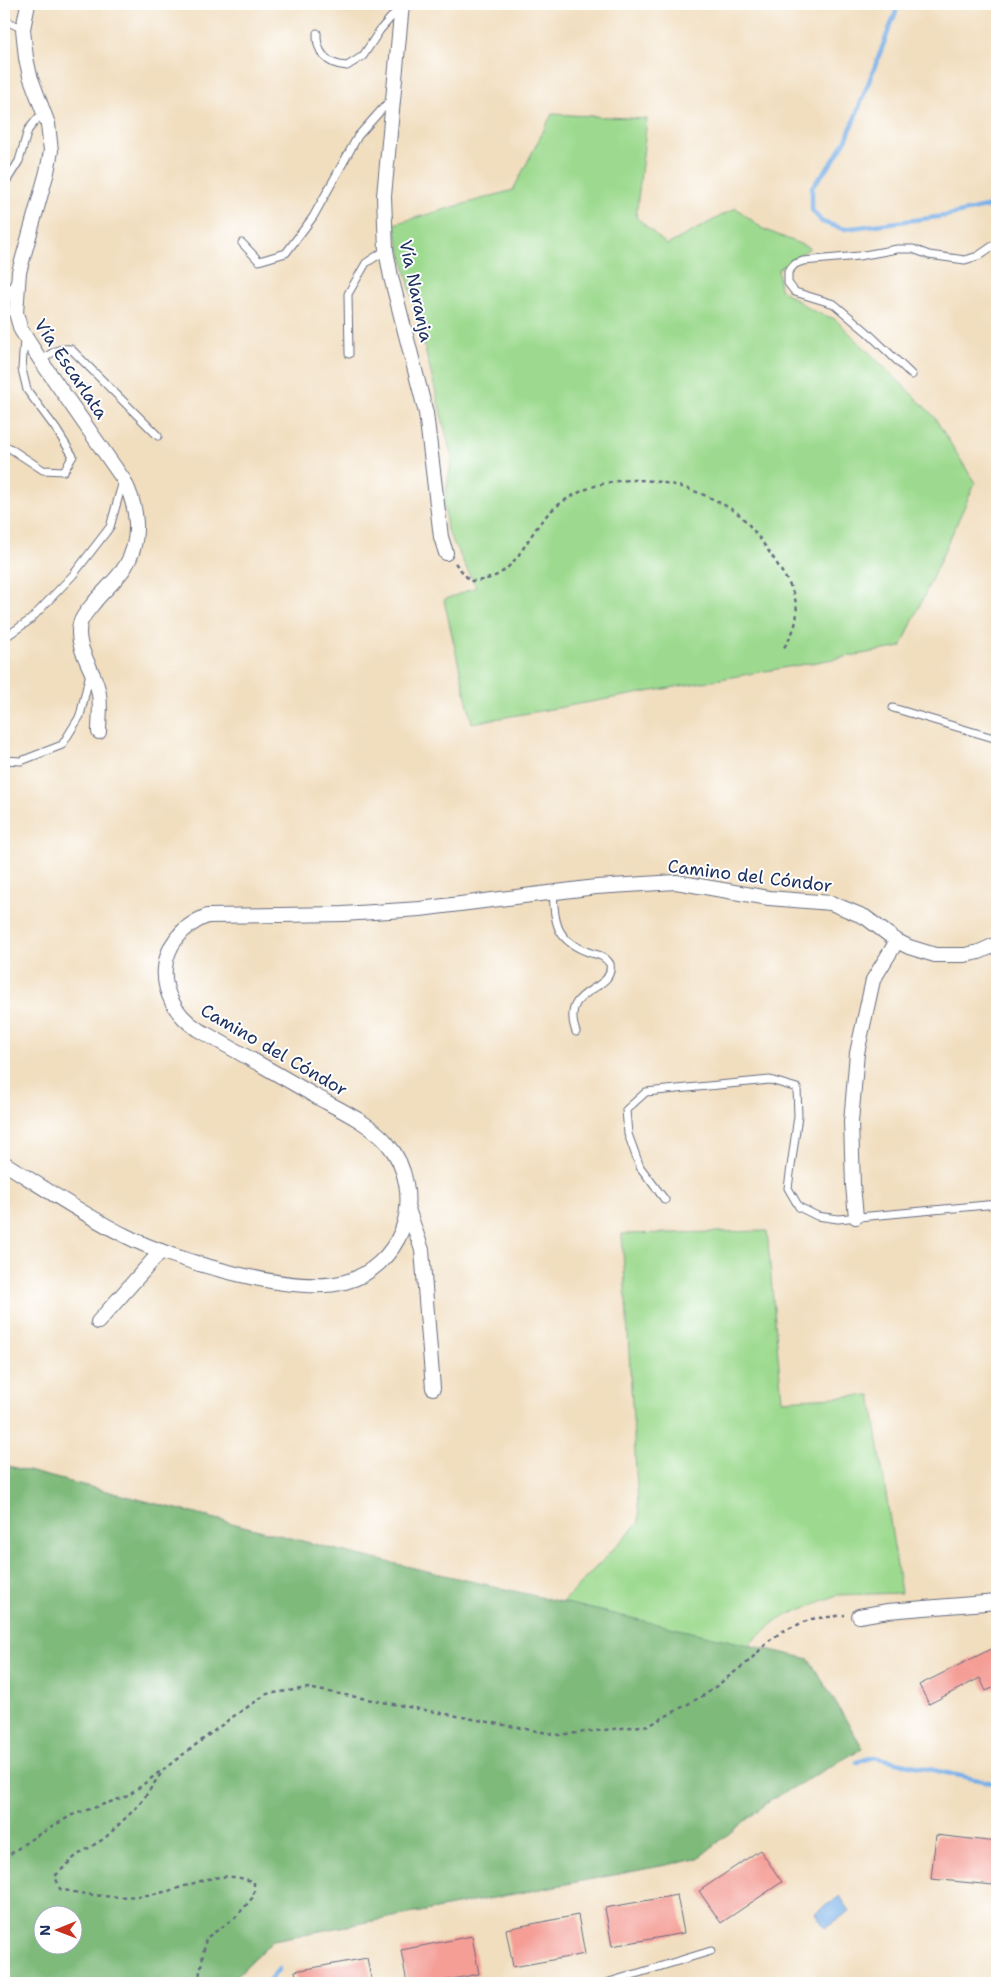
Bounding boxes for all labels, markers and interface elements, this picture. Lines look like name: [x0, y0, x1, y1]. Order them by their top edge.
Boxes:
street label: Vía Naranja: [393, 238, 439, 344]
street label: Vía Escarlata: [29, 314, 113, 424]
street label: Camino del Cóndor: [666, 854, 834, 898]
street label: Camino del Cóndor: [196, 998, 352, 1102]
north arrow: [32, 1904, 82, 1954]
text: N: [36, 1925, 54, 1936]

